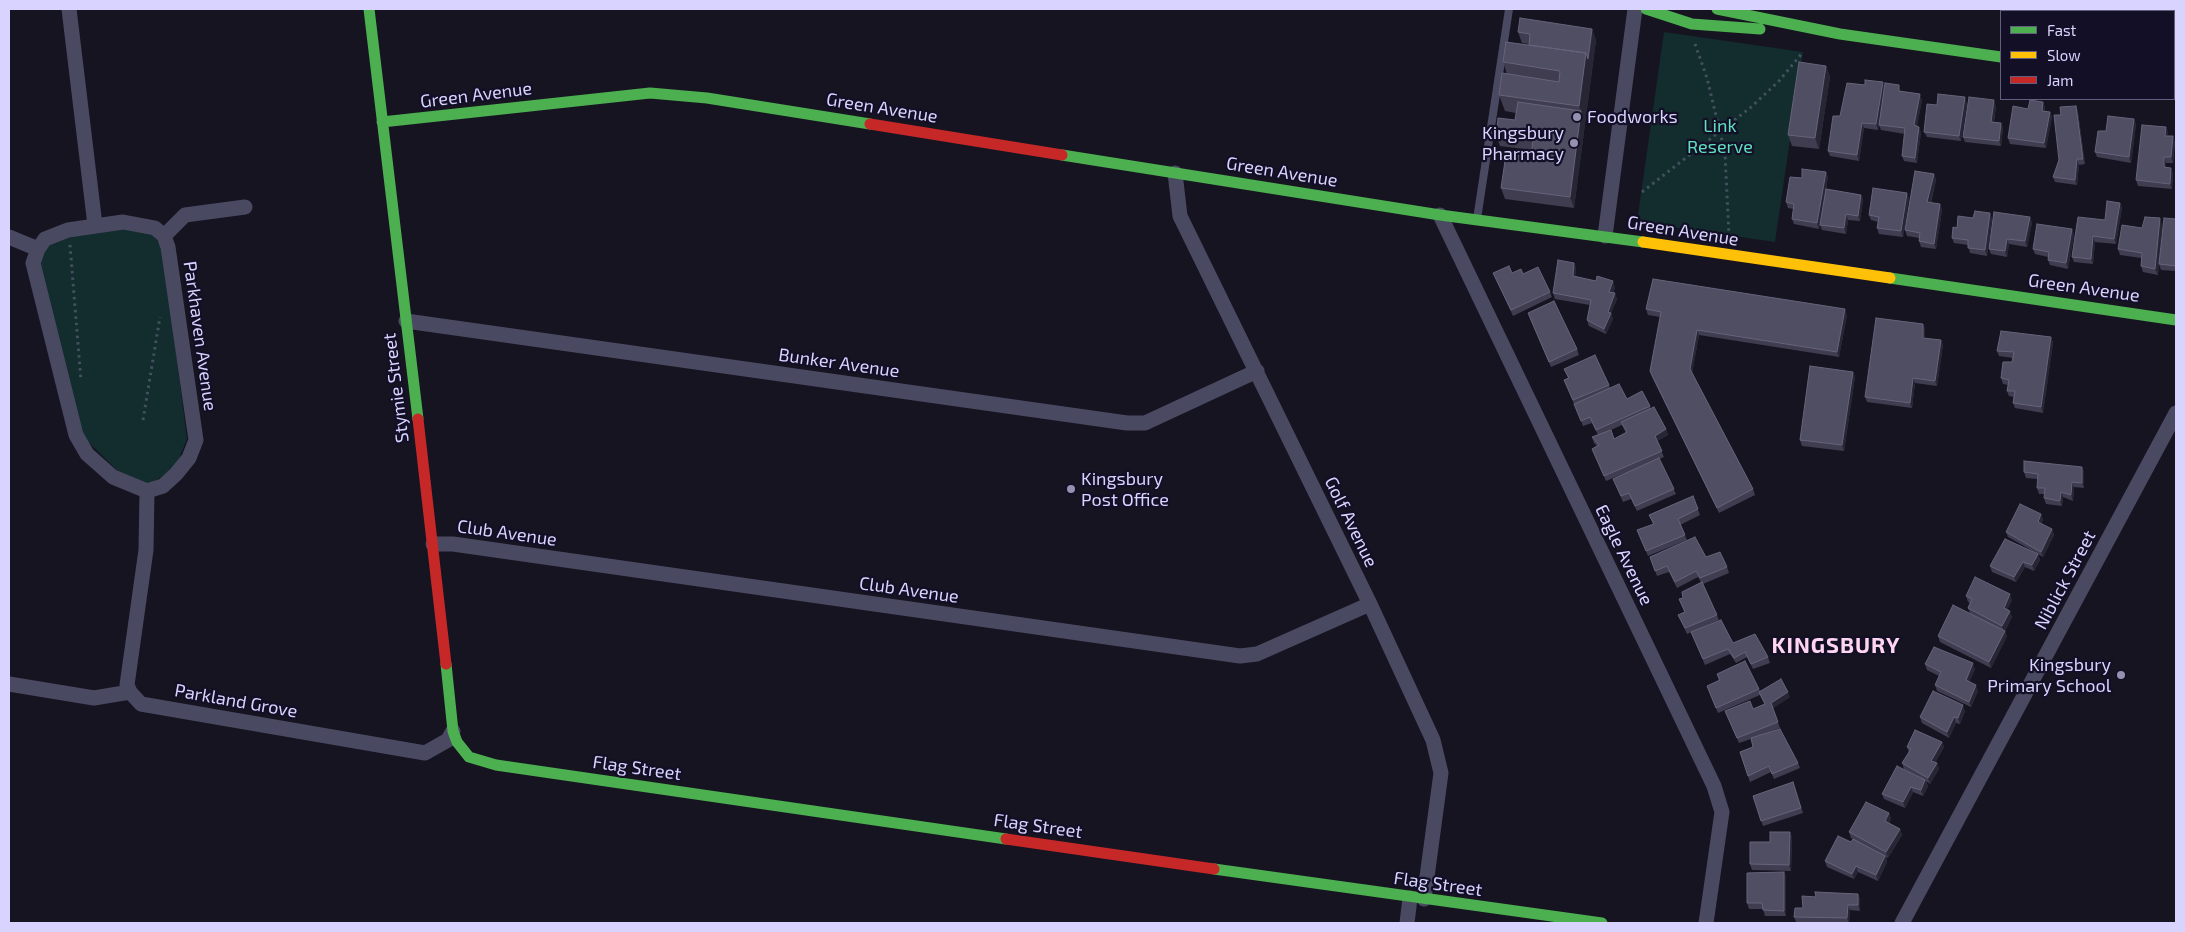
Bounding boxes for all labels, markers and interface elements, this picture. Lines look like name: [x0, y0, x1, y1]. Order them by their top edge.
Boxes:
legend: [2000, 10, 2175, 100]
text: Fast: [2047, 21, 2076, 39]
text: Slow: [2047, 46, 2081, 64]
text: Jam: [2047, 71, 2073, 89]
street label: Green Avenue: [419, 77, 533, 113]
street label: Green Avenue: [825, 89, 939, 127]
place label: Foodworks: [1587, 106, 1678, 128]
marker: Foodworks: [1571, 111, 1583, 123]
park label: Link Reserve: [1687, 115, 1753, 158]
place label: Kingsbury Pharmacy: [1482, 122, 1564, 164]
marker: Kingsbury Pharmacy: [1568, 137, 1580, 149]
street label: Green Avenue: [1225, 153, 1339, 191]
street label: Green Avenue: [1626, 212, 1740, 250]
street label: Parkhaven Avenue: [179, 260, 221, 412]
street label: Green Avenue: [2027, 269, 2141, 307]
street label: Stymie Street: [379, 332, 413, 444]
street label: Bunker Avenue: [777, 344, 901, 382]
place label: Kingsbury Post Office: [1081, 468, 1169, 510]
street label: Golf Avenue: [1320, 473, 1382, 571]
marker: Kingsbury Post Office: [1065, 483, 1077, 495]
street label: Eagle Avenue: [1590, 501, 1658, 609]
street label: Club Avenue: [456, 515, 558, 551]
street label: Niblick Street: [2030, 527, 2100, 633]
street label: Club Avenue: [858, 572, 960, 608]
district label: KINGSBURY: [1770, 633, 1902, 659]
place label: Kingsbury Primary School: [1987, 654, 2111, 696]
marker: Kingsbury Primary School: [2115, 669, 2127, 681]
street label: Parkland Grove: [173, 680, 299, 722]
street label: Flag Street: [591, 751, 683, 785]
street label: Flag Street: [992, 809, 1084, 843]
street label: Flag Street: [1392, 867, 1484, 901]

